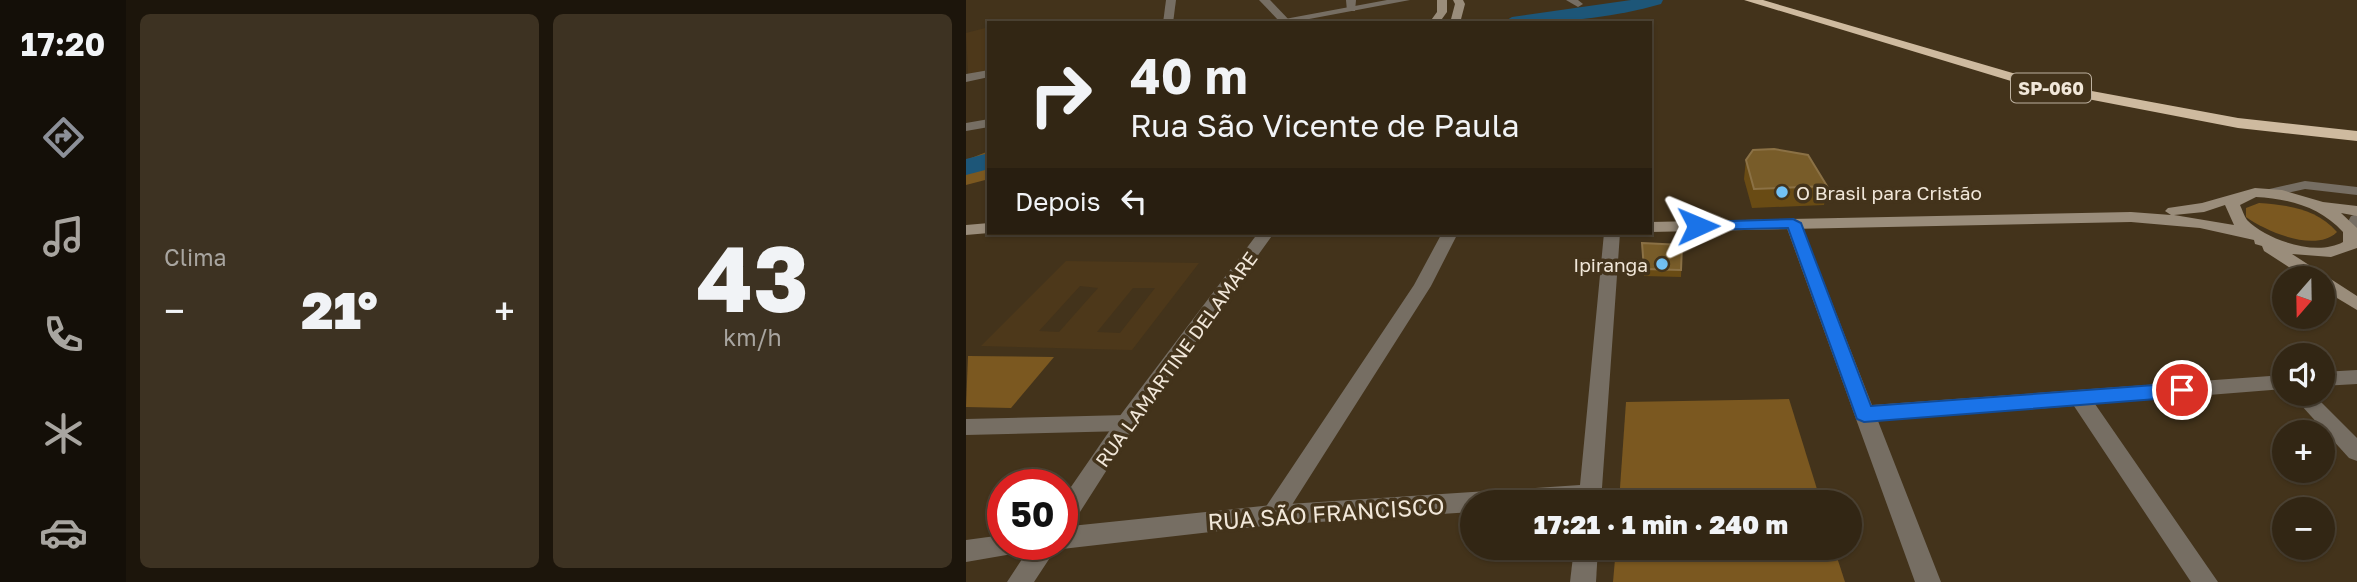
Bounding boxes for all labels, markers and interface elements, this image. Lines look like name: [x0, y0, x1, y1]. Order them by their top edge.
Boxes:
text: 17:20: [21, 25, 105, 63]
text: 40 m: [1130, 46, 1248, 105]
icon: right: [1015, 49, 1106, 140]
road number: SP-060: [2011, 74, 2091, 102]
text: Rua São Vicente de Paula: [1130, 106, 1520, 144]
icon: directions: [39, 113, 88, 162]
place label: O Brasil para Cristão: [1796, 181, 1982, 204]
icon: left: [1115, 182, 1153, 220]
marker: O Brasil para Cristão: [1774, 184, 1790, 200]
text: Depois: [1015, 186, 1101, 217]
position arrow: [1661, 189, 1735, 263]
icon: music: [39, 212, 88, 261]
text: 43: [696, 223, 809, 332]
text: Clima: [164, 243, 227, 271]
street label: RUA LAMARTINE DELAMARE: [1090, 247, 1262, 471]
place label: Ipiranga: [1573, 253, 1648, 276]
marker: Ipiranga: [1654, 256, 1670, 272]
north arrow: [2272, 266, 2334, 329]
map controls: [2272, 266, 2335, 560]
text: 21°: [301, 278, 378, 340]
text: −: [164, 288, 185, 333]
text: +: [494, 288, 515, 333]
icon: phone: [39, 310, 88, 359]
text: km/h: [723, 323, 782, 351]
button: sound: [2272, 343, 2335, 406]
pin: [2152, 360, 2212, 420]
icon: arrive: [2163, 371, 2201, 409]
icon: climate: [39, 409, 88, 458]
button: +: [2272, 420, 2335, 483]
speed limit sign: 50: [987, 469, 1078, 560]
street label: RUA SÃO FRANCISCO: [1207, 491, 1445, 535]
button: −: [2272, 497, 2335, 560]
icon: car: [39, 508, 88, 557]
text: 17:21 · 1 min · 240 m: [1534, 509, 1788, 540]

